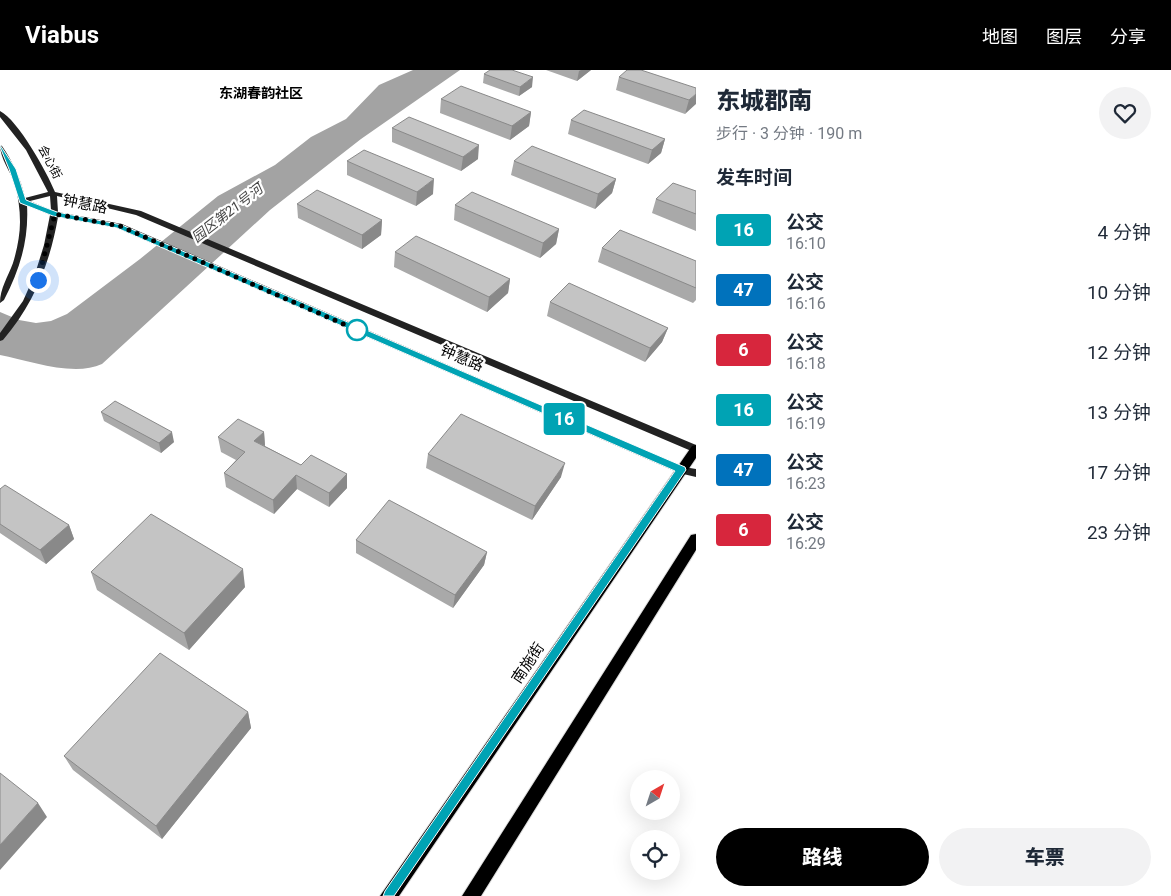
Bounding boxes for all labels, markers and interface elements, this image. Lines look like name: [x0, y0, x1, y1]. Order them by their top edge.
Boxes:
text: Viabus: [25, 21, 99, 49]
text: 地图: [982, 26, 1018, 47]
text: 图层: [1046, 26, 1082, 47]
text: 分享: [1110, 26, 1146, 47]
district label: 东湖春韵社区: [219, 85, 303, 101]
text: 东城郡南: [716, 87, 812, 115]
button: heart: [1099, 87, 1151, 139]
text: 步行 · 3 分钟 · 190 m: [716, 124, 862, 143]
street label: 会心街: [35, 143, 65, 181]
text: 发车时间: [716, 166, 792, 189]
water label: 园区第21号河: [188, 179, 268, 246]
street label: 钟慧路: [61, 191, 109, 217]
text: 公交: [786, 211, 824, 234]
text: 16: [733, 219, 754, 240]
text: 4 分钟: [1098, 221, 1151, 244]
text: 16:10: [786, 234, 826, 253]
your location: [26, 268, 51, 293]
text: 公交: [786, 271, 824, 294]
text: 47: [733, 279, 754, 300]
text: 10 分钟: [1087, 281, 1151, 304]
text: 16:16: [786, 294, 826, 313]
unlabelled marker: [346, 319, 368, 341]
text: 公交: [786, 331, 824, 354]
text: 6: [738, 339, 749, 360]
street label: 钟慧路: [438, 341, 486, 375]
text: 12 分钟: [1087, 341, 1151, 364]
text: 16:18: [786, 354, 826, 373]
text: 公交: [786, 391, 824, 414]
text: 16: [733, 399, 754, 420]
text: 13 分钟: [1087, 401, 1151, 424]
line badge: 16: [542, 403, 586, 435]
text: 16: [554, 408, 574, 429]
text: 16:19: [786, 414, 826, 433]
text: 公交: [786, 451, 824, 474]
text: 47: [733, 459, 754, 480]
text: 17 分钟: [1087, 461, 1151, 484]
text: 16:23: [786, 474, 826, 493]
text: 公交: [786, 511, 824, 534]
text: 6: [738, 519, 749, 540]
text: 23 分钟: [1087, 521, 1151, 544]
text: 16:29: [786, 534, 826, 553]
street label: 南施街: [508, 639, 548, 687]
north arrow: [630, 770, 680, 820]
map controls: [630, 770, 680, 880]
button: 路线: [716, 828, 929, 886]
button: 车票: [939, 828, 1151, 886]
button: locate: [630, 830, 680, 880]

